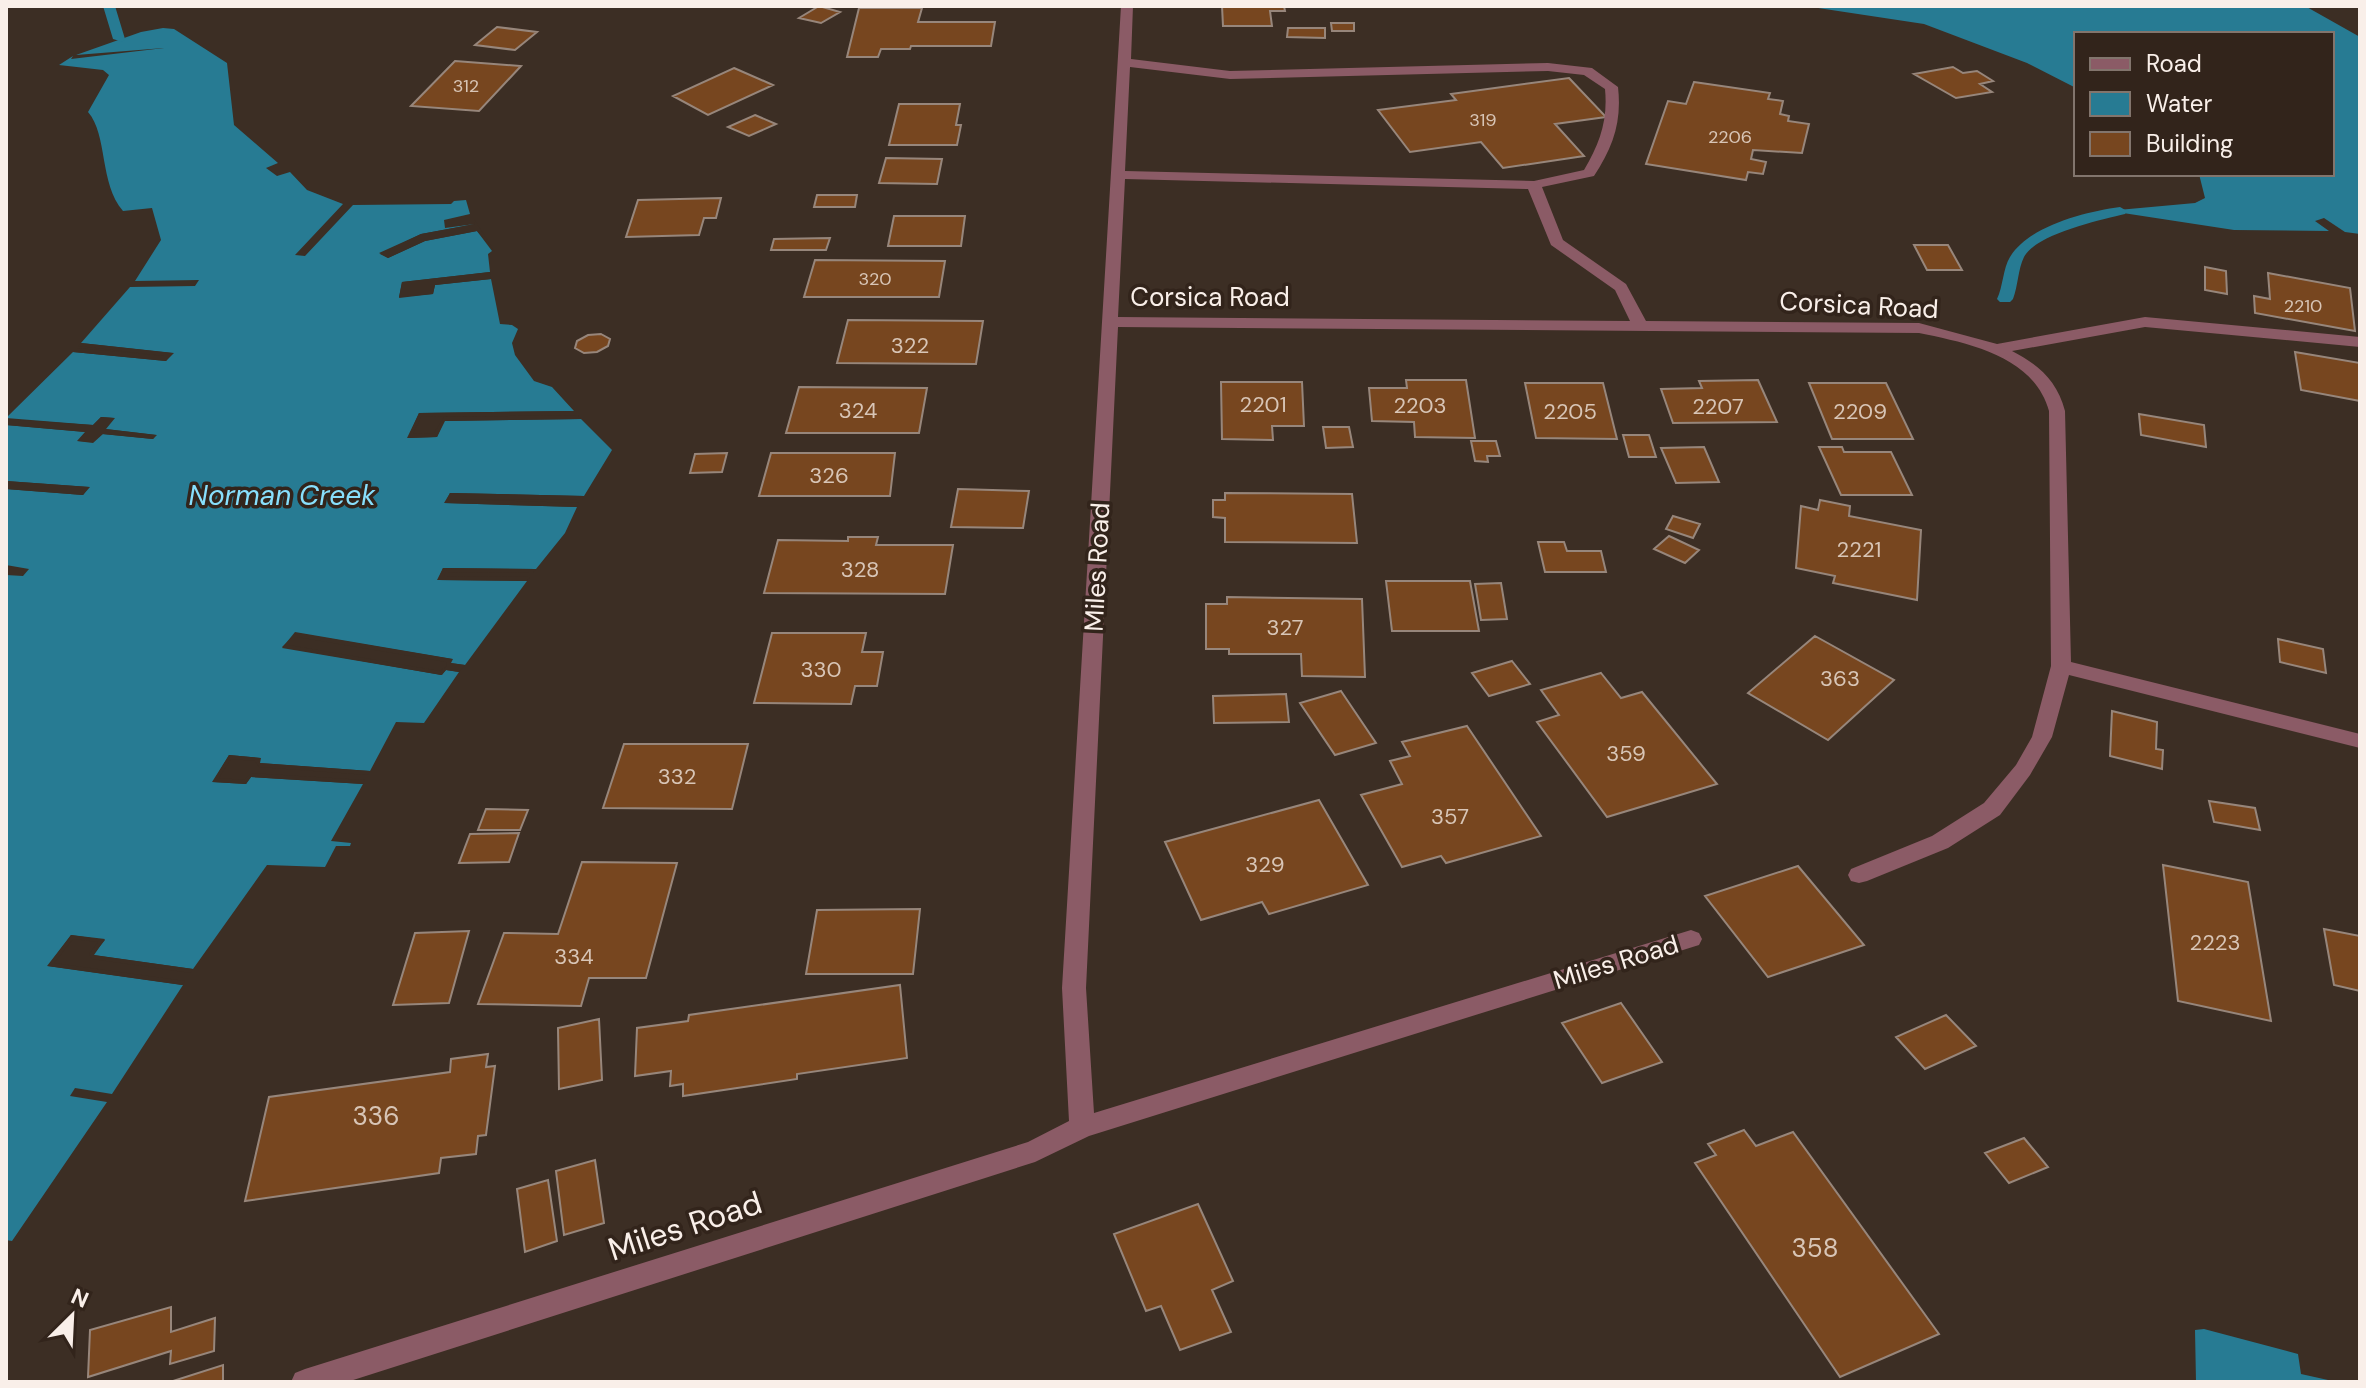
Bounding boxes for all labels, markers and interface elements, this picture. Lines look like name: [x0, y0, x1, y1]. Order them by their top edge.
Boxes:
legend: [2074, 32, 2334, 176]
text: Road: [2146, 48, 2202, 79]
house number: 312: [453, 74, 479, 98]
text: Water: [2146, 88, 2212, 119]
house number: 319: [1469, 108, 1497, 132]
house number: 2206: [1708, 125, 1752, 149]
text: Building: [2146, 128, 2233, 159]
house number: 320: [858, 267, 892, 291]
street label: Corsica Road: [1130, 280, 1290, 314]
street label: Corsica Road: [1779, 284, 1939, 326]
house number: 2210: [2284, 294, 2322, 318]
house number: 322: [891, 331, 929, 360]
house number: 2201: [1239, 390, 1287, 419]
house number: 2203: [1393, 391, 1447, 420]
house number: 2207: [1692, 392, 1744, 421]
house number: 324: [839, 396, 877, 425]
house number: 2205: [1543, 397, 1597, 426]
house number: 2209: [1833, 397, 1887, 426]
house number: 326: [809, 461, 849, 490]
water label: Norman Creek: [189, 477, 376, 514]
street label: Miles Road: [1077, 502, 1117, 632]
house number: 2221: [1837, 535, 1881, 564]
house number: 328: [841, 555, 879, 584]
house number: 327: [1266, 613, 1304, 642]
house number: 330: [800, 655, 842, 684]
house number: 363: [1820, 664, 1860, 693]
house number: 359: [1606, 739, 1646, 768]
house number: 332: [658, 762, 696, 791]
house number: 357: [1431, 802, 1469, 831]
house number: 329: [1245, 850, 1285, 879]
street label: Miles Road: [1549, 927, 1683, 997]
house number: 2223: [2189, 928, 2241, 957]
house number: 334: [554, 942, 594, 971]
house number: 336: [352, 1099, 400, 1133]
street label: Miles Road: [603, 1181, 767, 1271]
house number: 358: [1791, 1231, 1839, 1265]
north arrow: [32, 1276, 112, 1356]
text: N: [67, 1282, 93, 1315]

